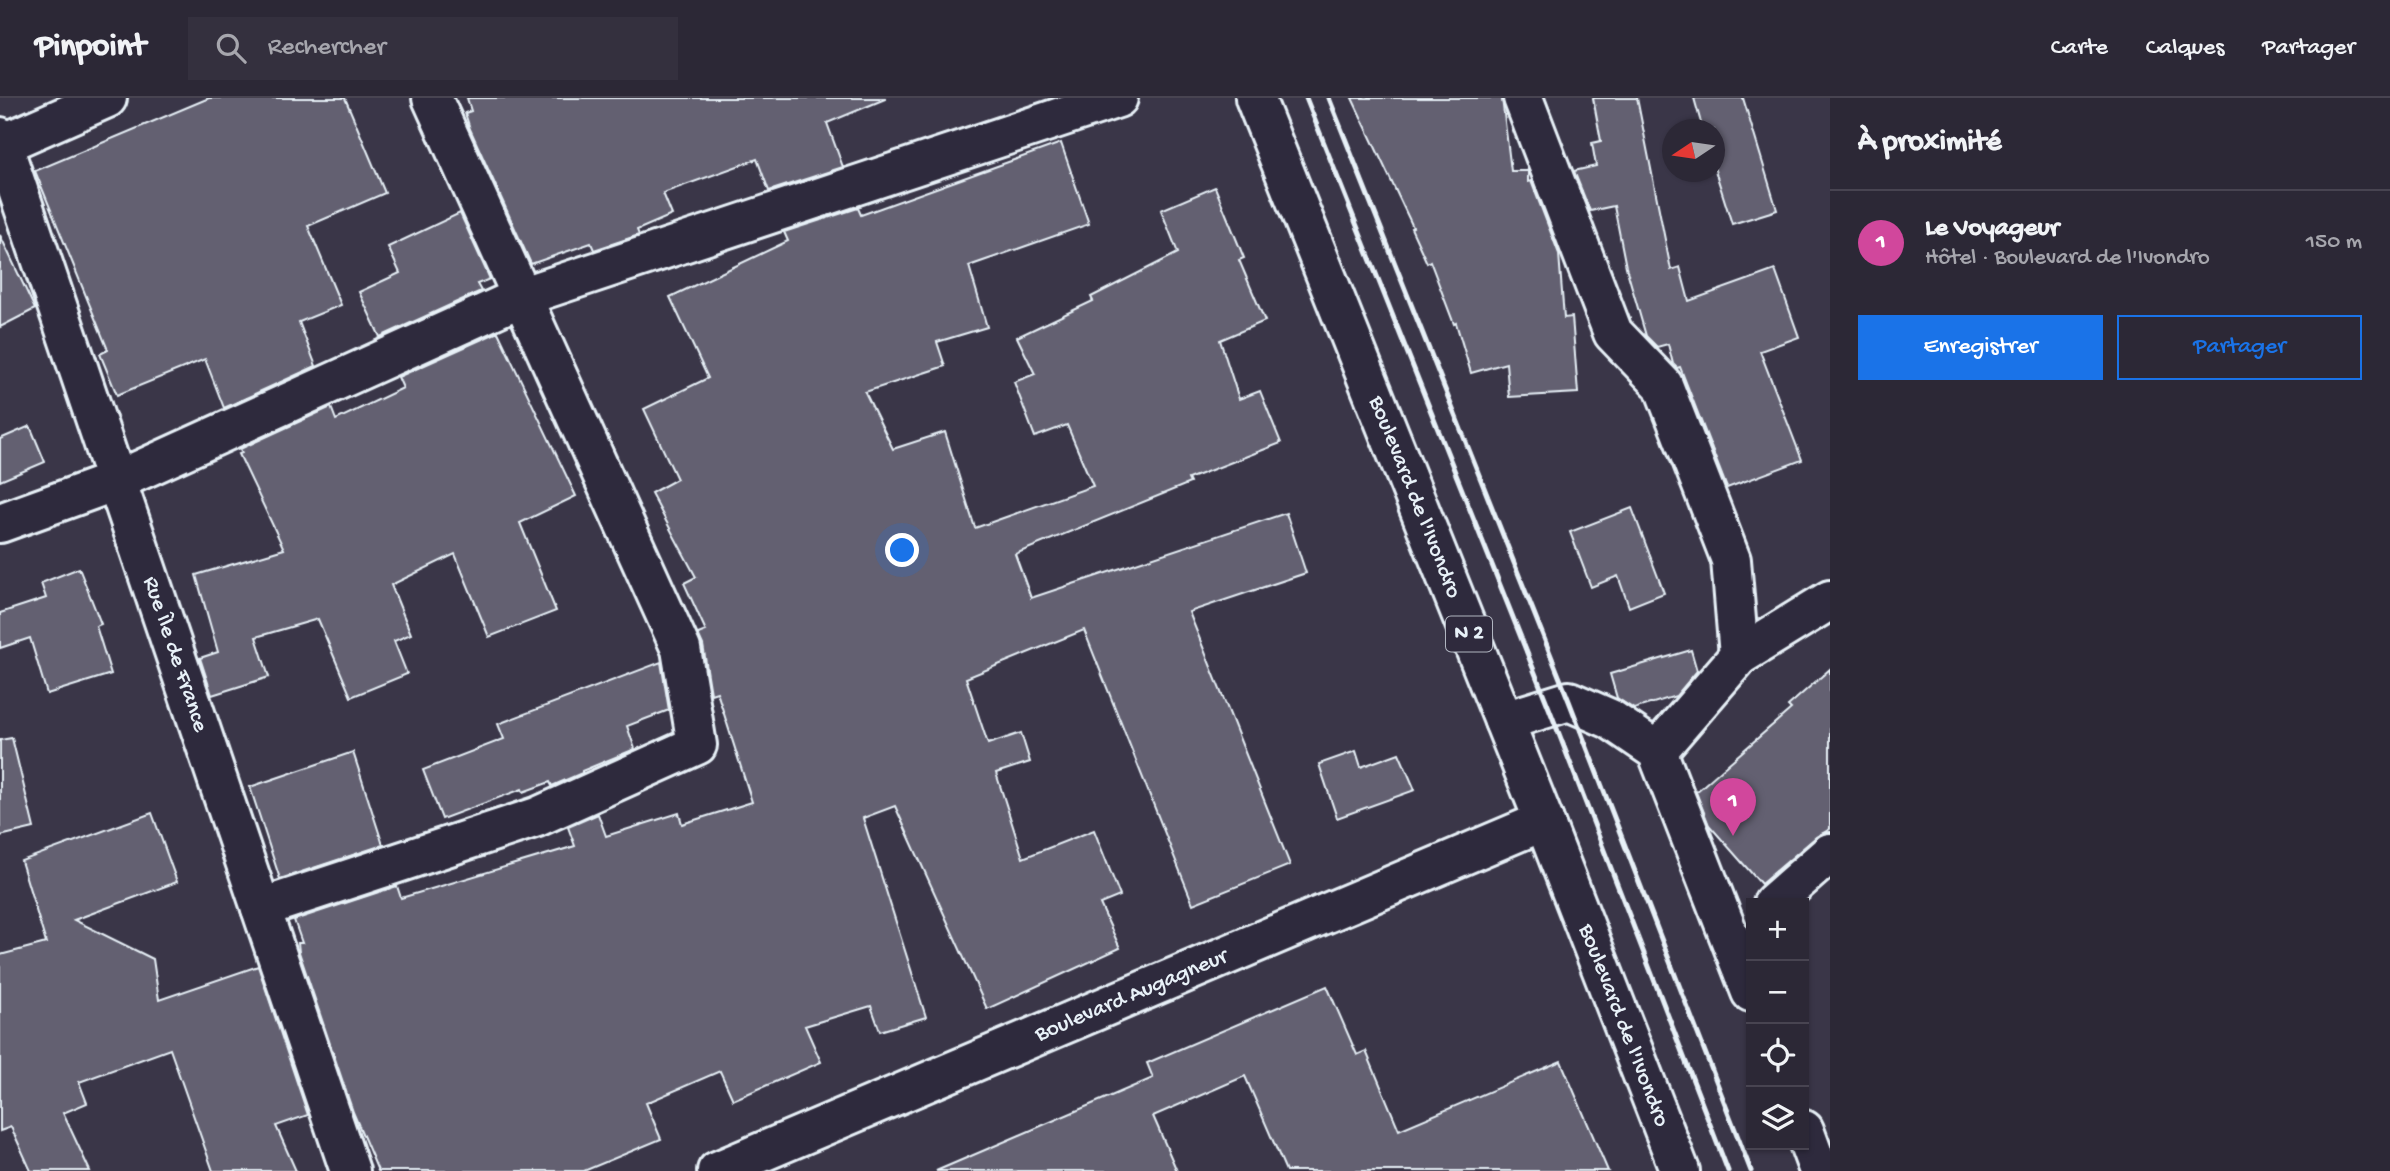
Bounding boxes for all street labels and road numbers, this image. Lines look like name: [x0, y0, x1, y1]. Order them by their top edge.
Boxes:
street label: Boulevard de l'Ivondro: [1362, 391, 1467, 602]
street label: Rue Île de France: [136, 573, 214, 736]
road number: N 2: [1446, 616, 1492, 652]
street label: Boulevard de l'Ivondro: [1572, 919, 1675, 1131]
street label: Boulevard Augagneur: [1030, 942, 1234, 1049]

